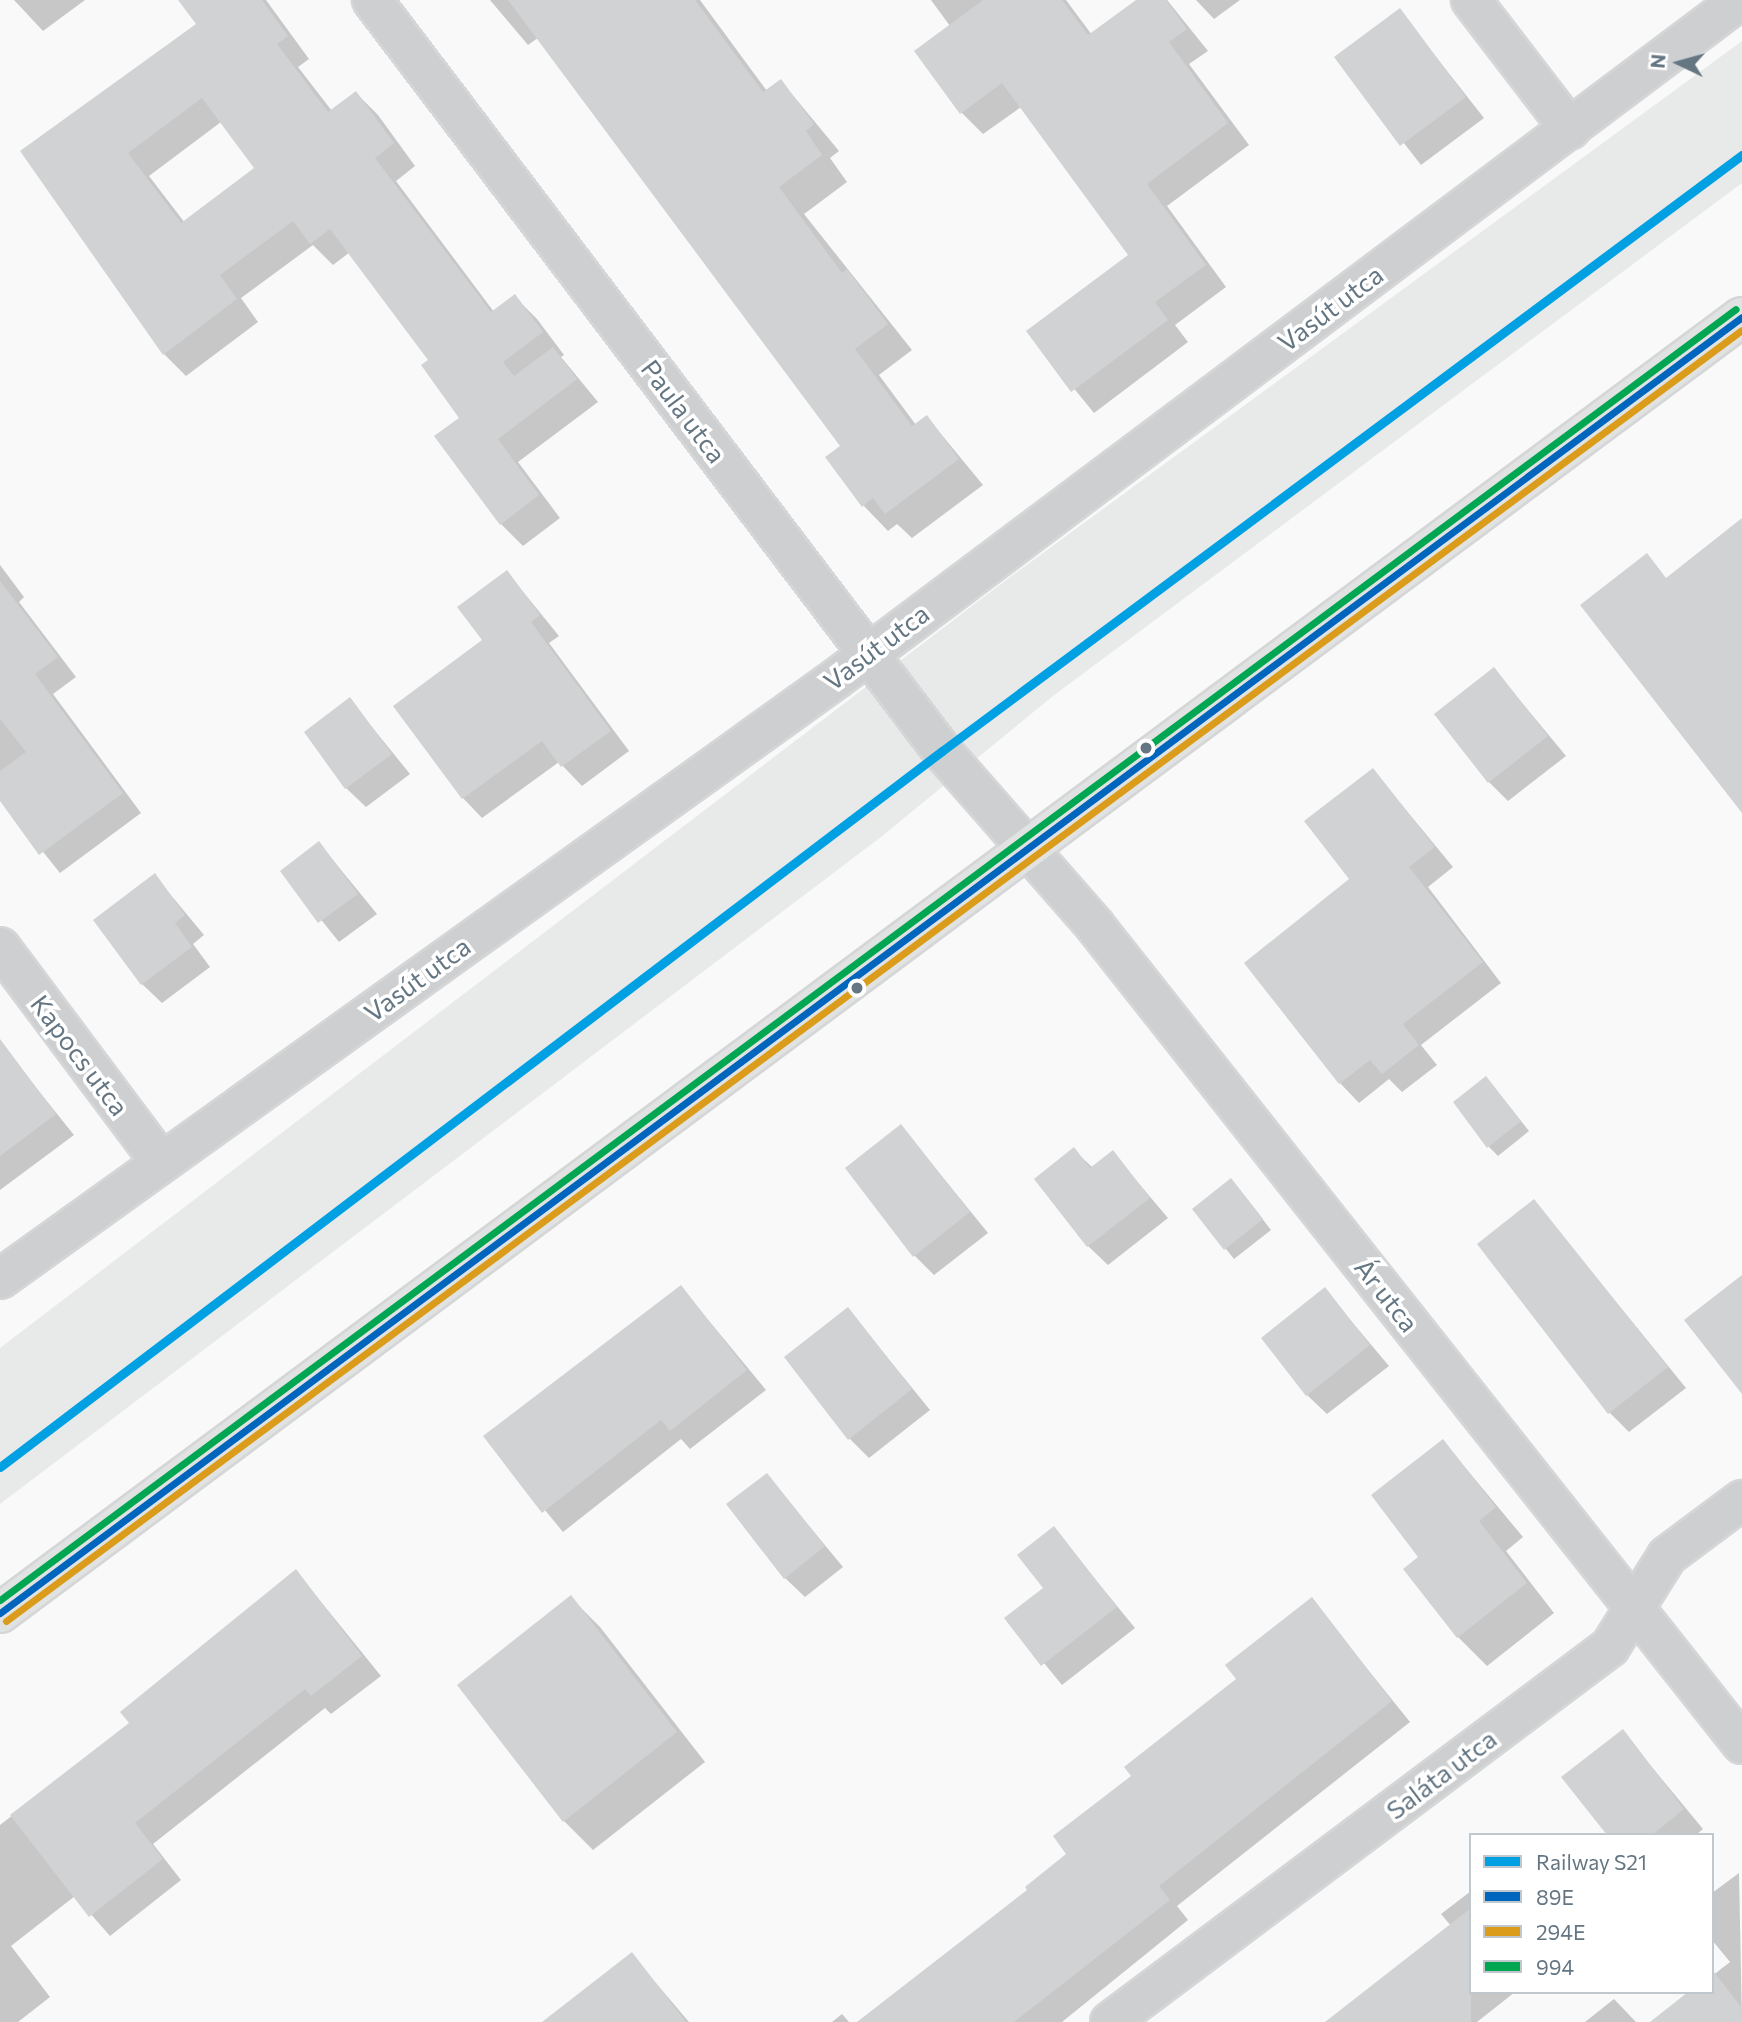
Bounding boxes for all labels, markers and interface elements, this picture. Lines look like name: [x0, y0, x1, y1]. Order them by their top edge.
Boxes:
north arrow: [1644, 28, 1714, 98]
text: N: [1646, 53, 1670, 69]
street label: Vasút utca: [1271, 258, 1389, 358]
street label: Paula utca: [635, 353, 733, 469]
street label: Vasút utca: [817, 597, 935, 697]
unlabelled marker: [1139, 741, 1153, 755]
street label: Vasút utca: [358, 930, 476, 1028]
unlabelled marker: [850, 981, 864, 995]
street label: Kapocs utca: [24, 988, 136, 1122]
street label: Ár utca: [1349, 1252, 1425, 1338]
street label: Saláta utca: [1380, 1723, 1502, 1825]
legend: [1469, 1833, 1714, 1994]
text: Railway S21: [1536, 1849, 1647, 1874]
text: 89E: [1536, 1884, 1574, 1909]
text: 294E: [1536, 1919, 1585, 1944]
text: 994: [1536, 1954, 1574, 1979]

